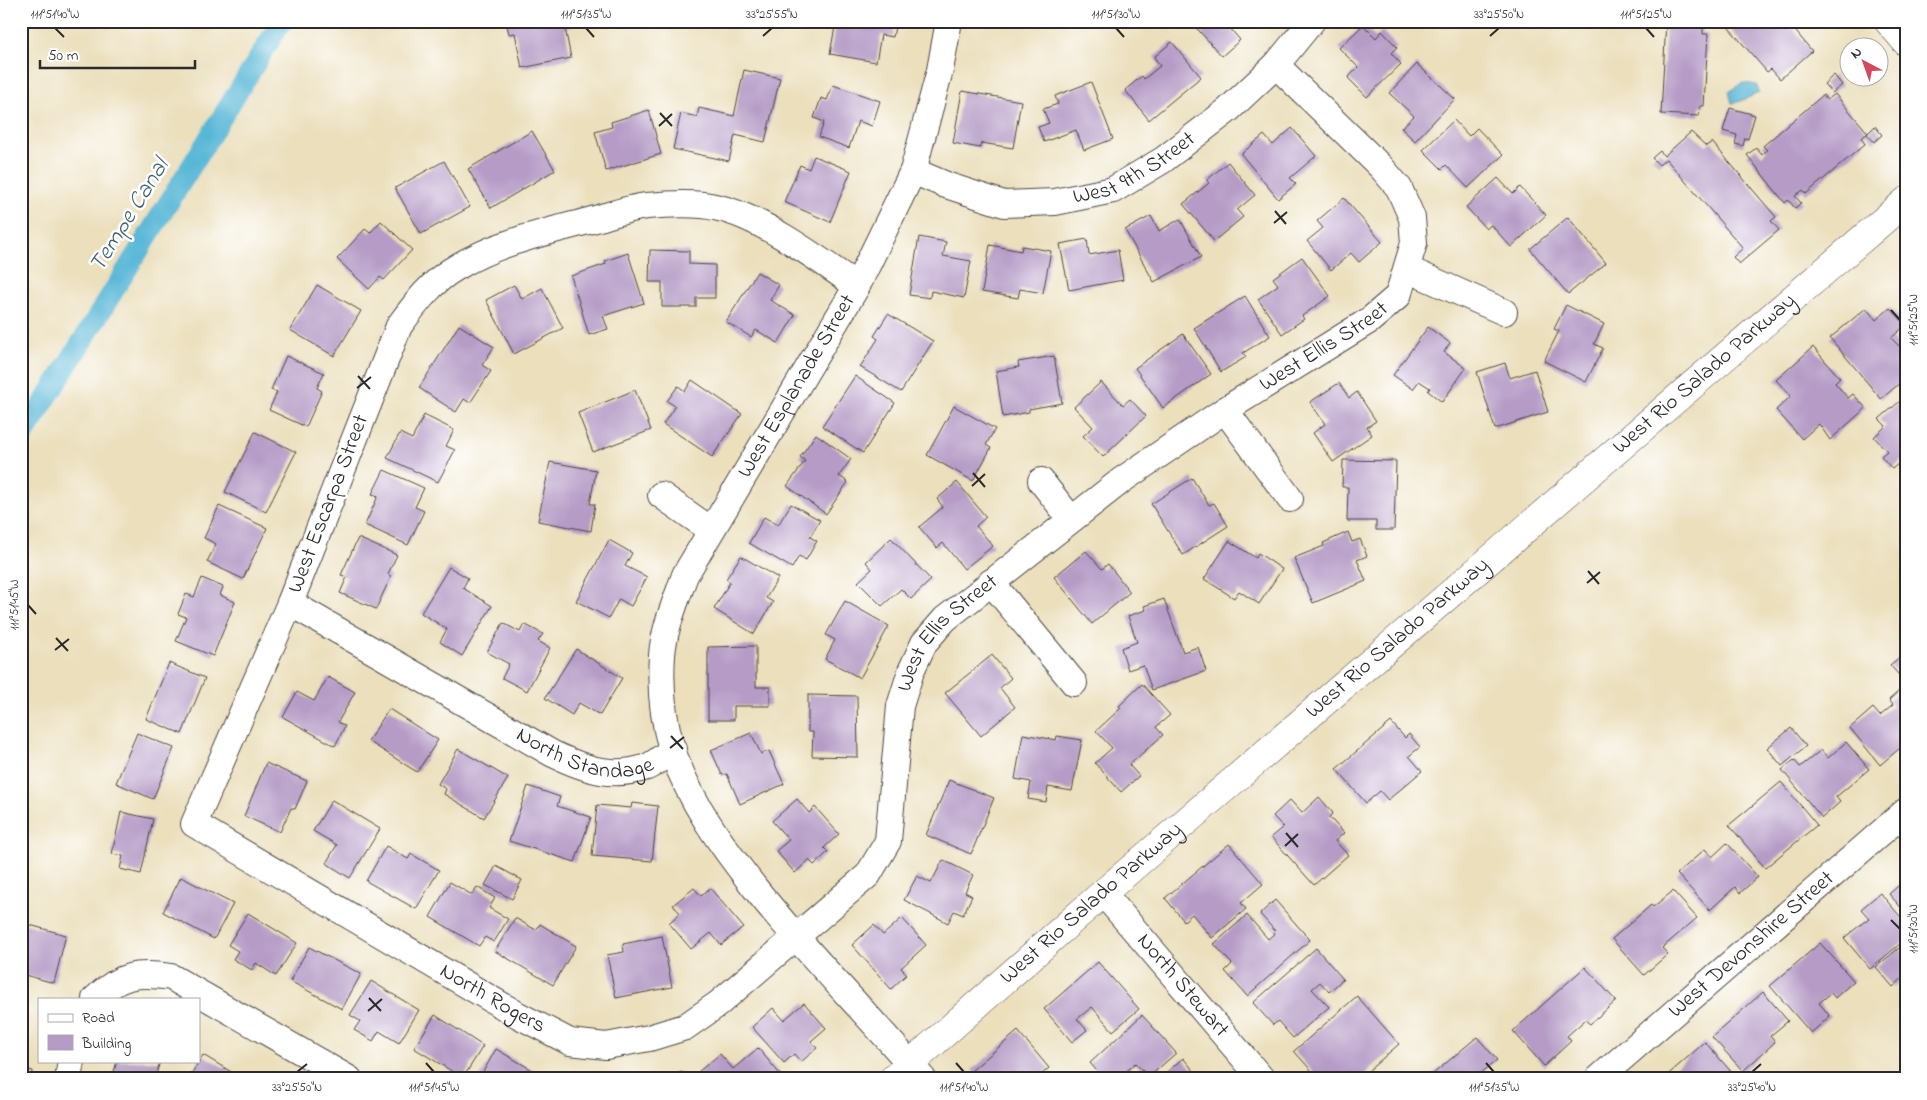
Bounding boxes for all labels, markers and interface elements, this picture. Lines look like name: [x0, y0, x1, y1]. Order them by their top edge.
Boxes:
text: 111°51'40"W: [31, 6, 79, 24]
text: 111°51'35"W: [561, 6, 611, 24]
text: 33°25'55"N: [746, 6, 798, 24]
text: 111°51'30"W: [1092, 6, 1140, 24]
text: 33°25'50"N: [1474, 6, 1524, 24]
text: 111°51'25"W: [1620, 6, 1672, 24]
scale bar: [40, 38, 195, 70]
north arrow: [1840, 38, 1890, 88]
text: N: [1846, 42, 1867, 64]
text: 50 m: [48, 45, 79, 67]
street label: West 9th Street: [1070, 124, 1203, 214]
water label: Tempe Canal: [81, 150, 180, 280]
street label: West Rio Salado Parkway: [1606, 286, 1804, 463]
street label: West Esplanade Street: [730, 288, 865, 484]
street label: West Ellis Street: [1254, 294, 1397, 401]
text: 111°51'25"W: [1905, 294, 1923, 346]
street label: West Escarpa Street: [280, 410, 378, 598]
street label: West Rio Salado Parkway: [1299, 550, 1498, 727]
street label: West Ellis Street: [889, 566, 1006, 696]
text: 111°51'45"W: [6, 580, 24, 630]
street label: North Standage: [510, 720, 660, 788]
street label: West Rio Salado Parkway: [993, 815, 1191, 993]
street label: West Devonshire Street: [1662, 863, 1843, 1026]
text: 111°51'30"W: [1905, 905, 1923, 953]
street label: North Stewart: [1128, 927, 1237, 1045]
street label: North Rogers: [433, 956, 551, 1042]
legend: [38, 998, 200, 1062]
text: Road: [82, 1007, 115, 1029]
text: Building: [81, 1033, 131, 1056]
text: 33°25'50"N: [272, 1079, 322, 1097]
text: 111°51'45"W: [409, 1079, 459, 1097]
text: 111°51'40"W: [940, 1079, 988, 1097]
text: 111°51'35"W: [1469, 1079, 1519, 1097]
text: 33°25'40"N: [1728, 1079, 1776, 1097]

